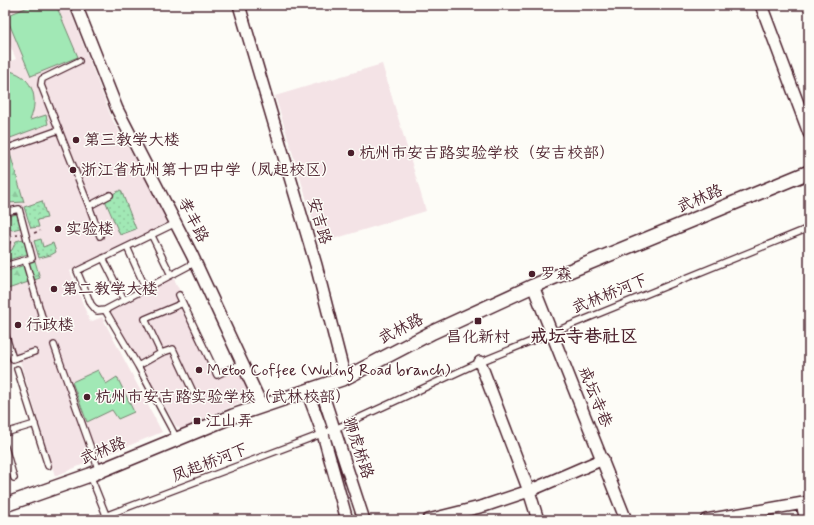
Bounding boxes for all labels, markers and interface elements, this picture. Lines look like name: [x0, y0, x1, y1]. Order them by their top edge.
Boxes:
place label: 第三教学大楼: [84, 130, 180, 151]
marker: 第三教学大楼: [71, 135, 81, 145]
place label: 杭州市安吉路实验学校（安吉校部）: [359, 143, 615, 164]
marker: 杭州市安吉路实验学校（安吉校部）: [346, 148, 356, 158]
place label: 浙江省杭州第十四中学（凤起校区）: [81, 160, 337, 181]
marker: 浙江省杭州第十四中学（凤起校区）: [68, 165, 78, 175]
street label: 武林路: [674, 180, 726, 218]
street label: 孝丰路: [173, 194, 213, 246]
street label: 安吉路: [302, 195, 336, 247]
place label: 实验楼: [66, 219, 114, 240]
marker: 实验楼: [53, 224, 63, 234]
place label: 罗森: [540, 264, 572, 285]
marker: 罗森: [527, 269, 537, 279]
street label: 武林桥河下: [569, 269, 651, 319]
place label: 第二教学大楼: [62, 279, 158, 300]
marker: 第二教学大楼: [49, 284, 59, 294]
street label: 武林路: [375, 309, 427, 349]
place label: 行政楼: [26, 315, 74, 336]
marker: 昌化新村: [473, 316, 483, 326]
marker: 行政楼: [13, 320, 23, 330]
district label: 戒坛寺巷社区: [530, 325, 638, 349]
place label: 昌化新村: [446, 327, 510, 348]
place label: Metoo Coffee (Wuling Road branch): [207, 360, 451, 382]
street label: 戒坛寺巷: [573, 363, 617, 431]
marker: Metoo Coffee (Wuling Road branch): [194, 365, 204, 375]
place label: 杭州市安吉路实验学校（武林校部）: [95, 387, 351, 408]
marker: 杭州市安吉路实验学校（武林校部）: [82, 392, 92, 402]
place label: 江山弄: [205, 411, 253, 432]
street label: 狮虎桥路: [338, 414, 378, 482]
marker: 江山弄: [192, 416, 202, 426]
street label: 武林路: [77, 432, 129, 470]
street label: 凤起桥河下: [169, 439, 251, 487]

